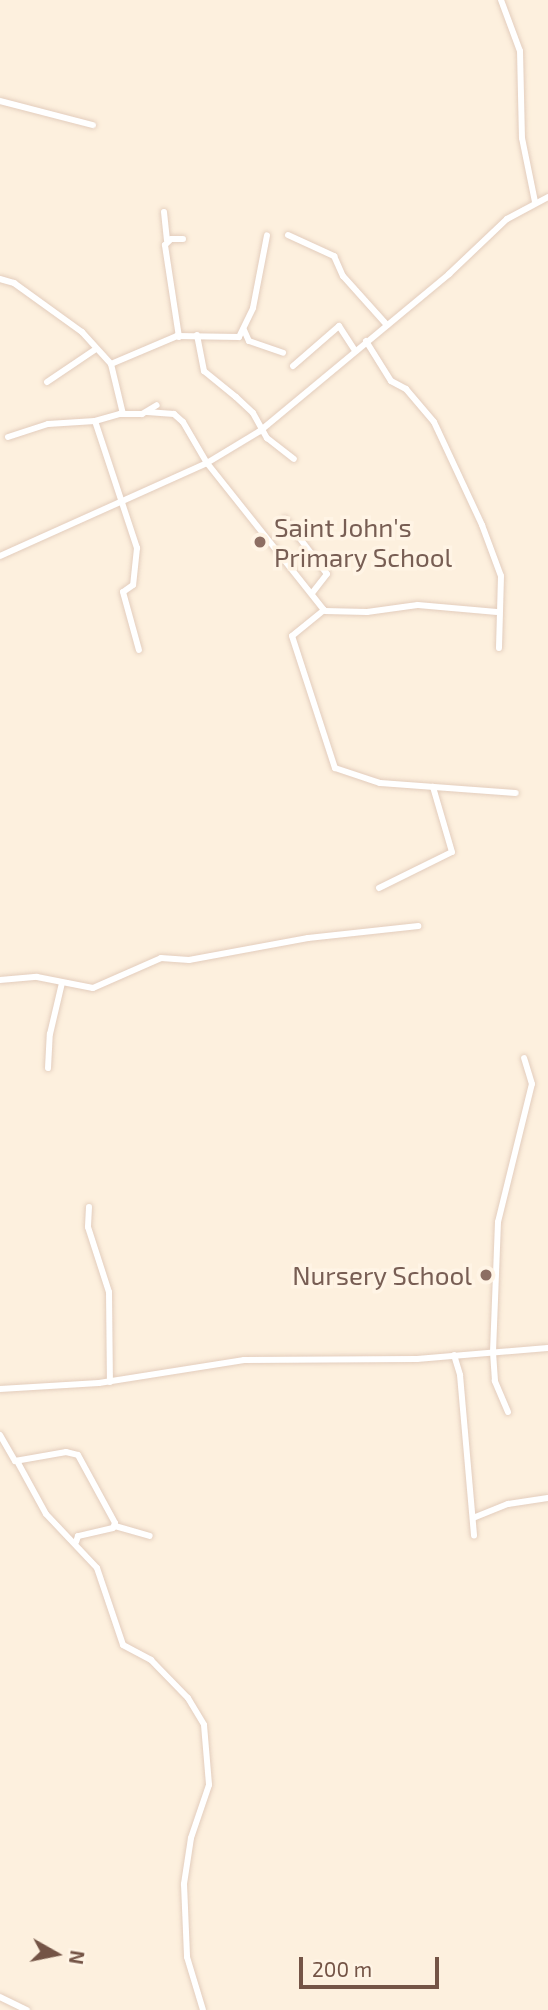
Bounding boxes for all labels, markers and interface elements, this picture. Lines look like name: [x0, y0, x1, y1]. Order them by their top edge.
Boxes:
place label: Saint John's Primary School: [274, 511, 453, 572]
marker: Saint John's Primary School: [252, 534, 268, 550]
place label: Nursery School: [292, 1259, 472, 1291]
marker: Nursery School: [478, 1267, 494, 1283]
north arrow: [21, 1919, 91, 1989]
scale bar: [303, 1944, 443, 1988]
text: N: [65, 1949, 90, 1966]
text: 200 m: [312, 1956, 372, 1981]

